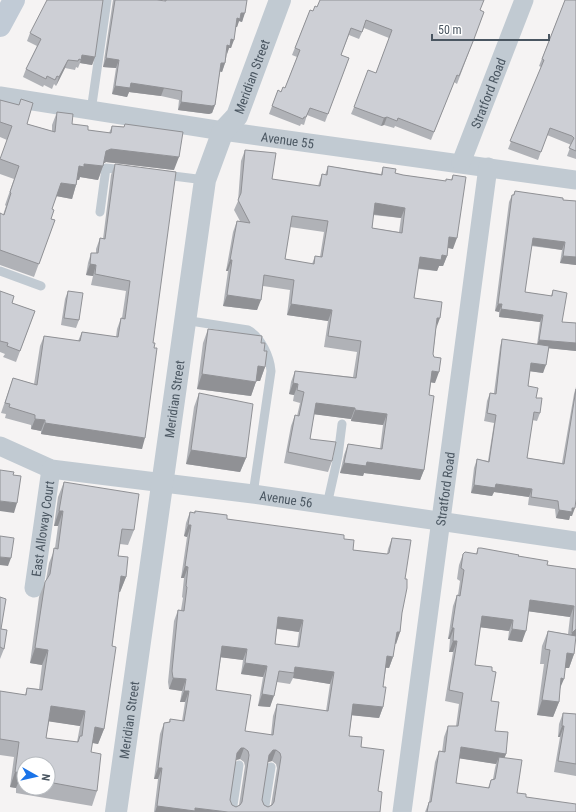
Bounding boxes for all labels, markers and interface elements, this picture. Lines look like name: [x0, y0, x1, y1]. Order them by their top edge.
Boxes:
scale bar: [432, 16, 549, 42]
text: 50 m: [438, 23, 462, 37]
street label: Meridian Street: [231, 37, 273, 116]
street label: Stratford Road: [468, 56, 509, 131]
street label: Avenue 55: [260, 129, 315, 152]
street label: Meridian Street: [162, 359, 188, 439]
street label: Stratford Road: [433, 451, 458, 527]
street label: East Alloway Court: [29, 480, 57, 578]
street label: Avenue 56: [259, 488, 314, 511]
street label: Meridian Street: [117, 680, 142, 760]
north arrow: [16, 756, 56, 796]
text: N: [38, 773, 52, 782]

